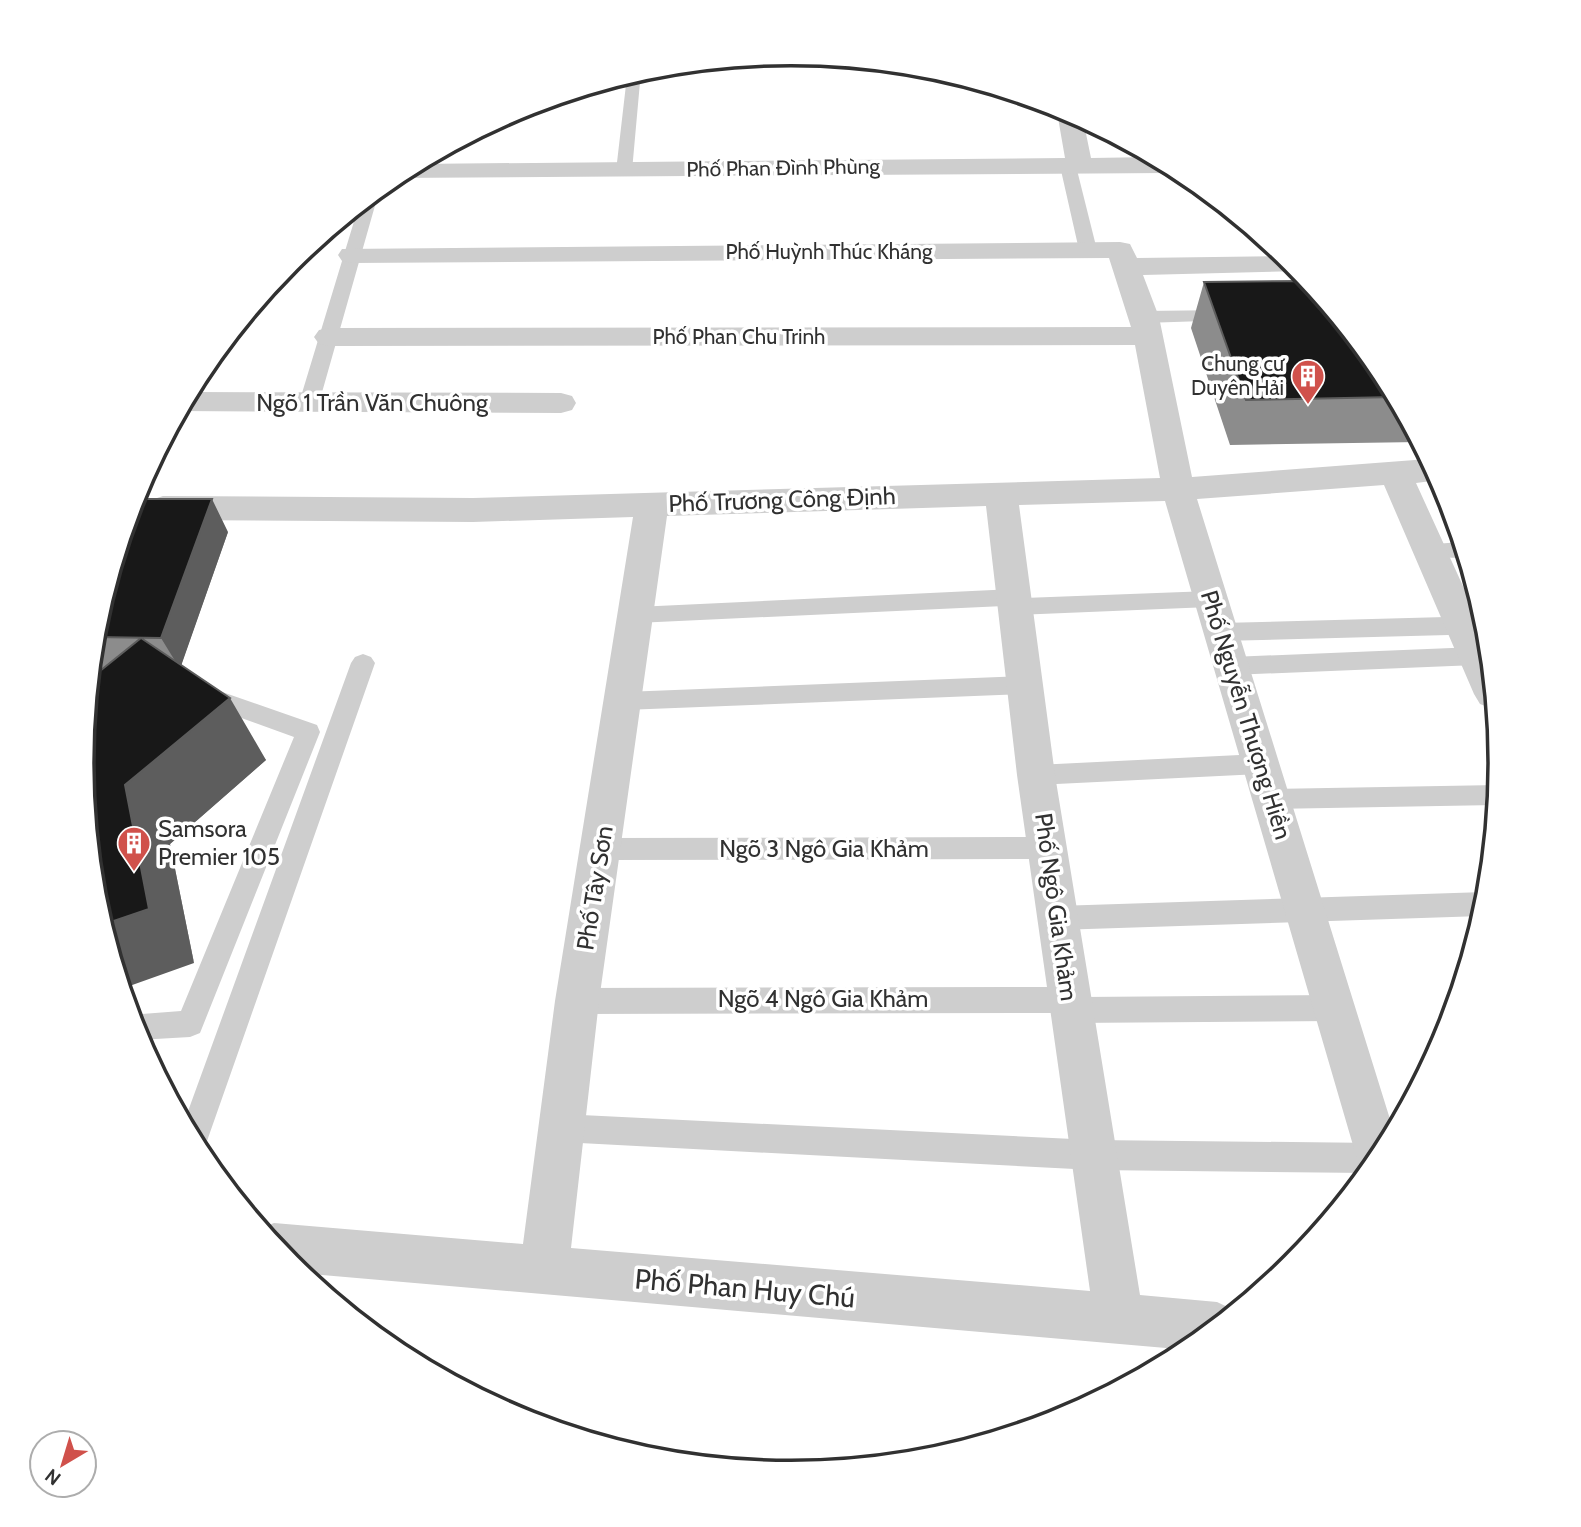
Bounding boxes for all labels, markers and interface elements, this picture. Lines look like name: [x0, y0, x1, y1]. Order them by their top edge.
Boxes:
street label: Phố Phan Đình Phùng: [686, 153, 880, 182]
street label: Phố Huỳnh Thúc Kháng: [726, 239, 933, 264]
street label: Phố Phan Chu Trinh: [653, 324, 826, 349]
place label: Chung cư Duyên Hải: [1191, 351, 1286, 400]
building icon: Chung cư Duyên Hải: [1289, 357, 1327, 406]
street label: Ngõ 1 Trần Văn Chuông: [256, 388, 489, 417]
street label: Phố Trương Công Định: [668, 481, 896, 518]
street label: Phố Nguyễn Thượng Hiền: [1195, 587, 1298, 843]
street label: Phố Ngô Gia Khảm: [1029, 811, 1084, 1003]
place label: Samsora Premier 105: [158, 814, 280, 871]
building icon: Samsora Premier 105: [115, 824, 153, 873]
street label: Phố Tây Sơn: [570, 824, 619, 952]
street label: Ngõ 3 Ngô Gia Khảm: [719, 834, 929, 863]
street label: Ngõ 4 Ngô Gia Khảm: [718, 984, 928, 1013]
street label: Phố Phan Huy Chú: [634, 1261, 856, 1315]
north arrow: [28, 1429, 98, 1499]
text: N: [40, 1464, 65, 1490]

